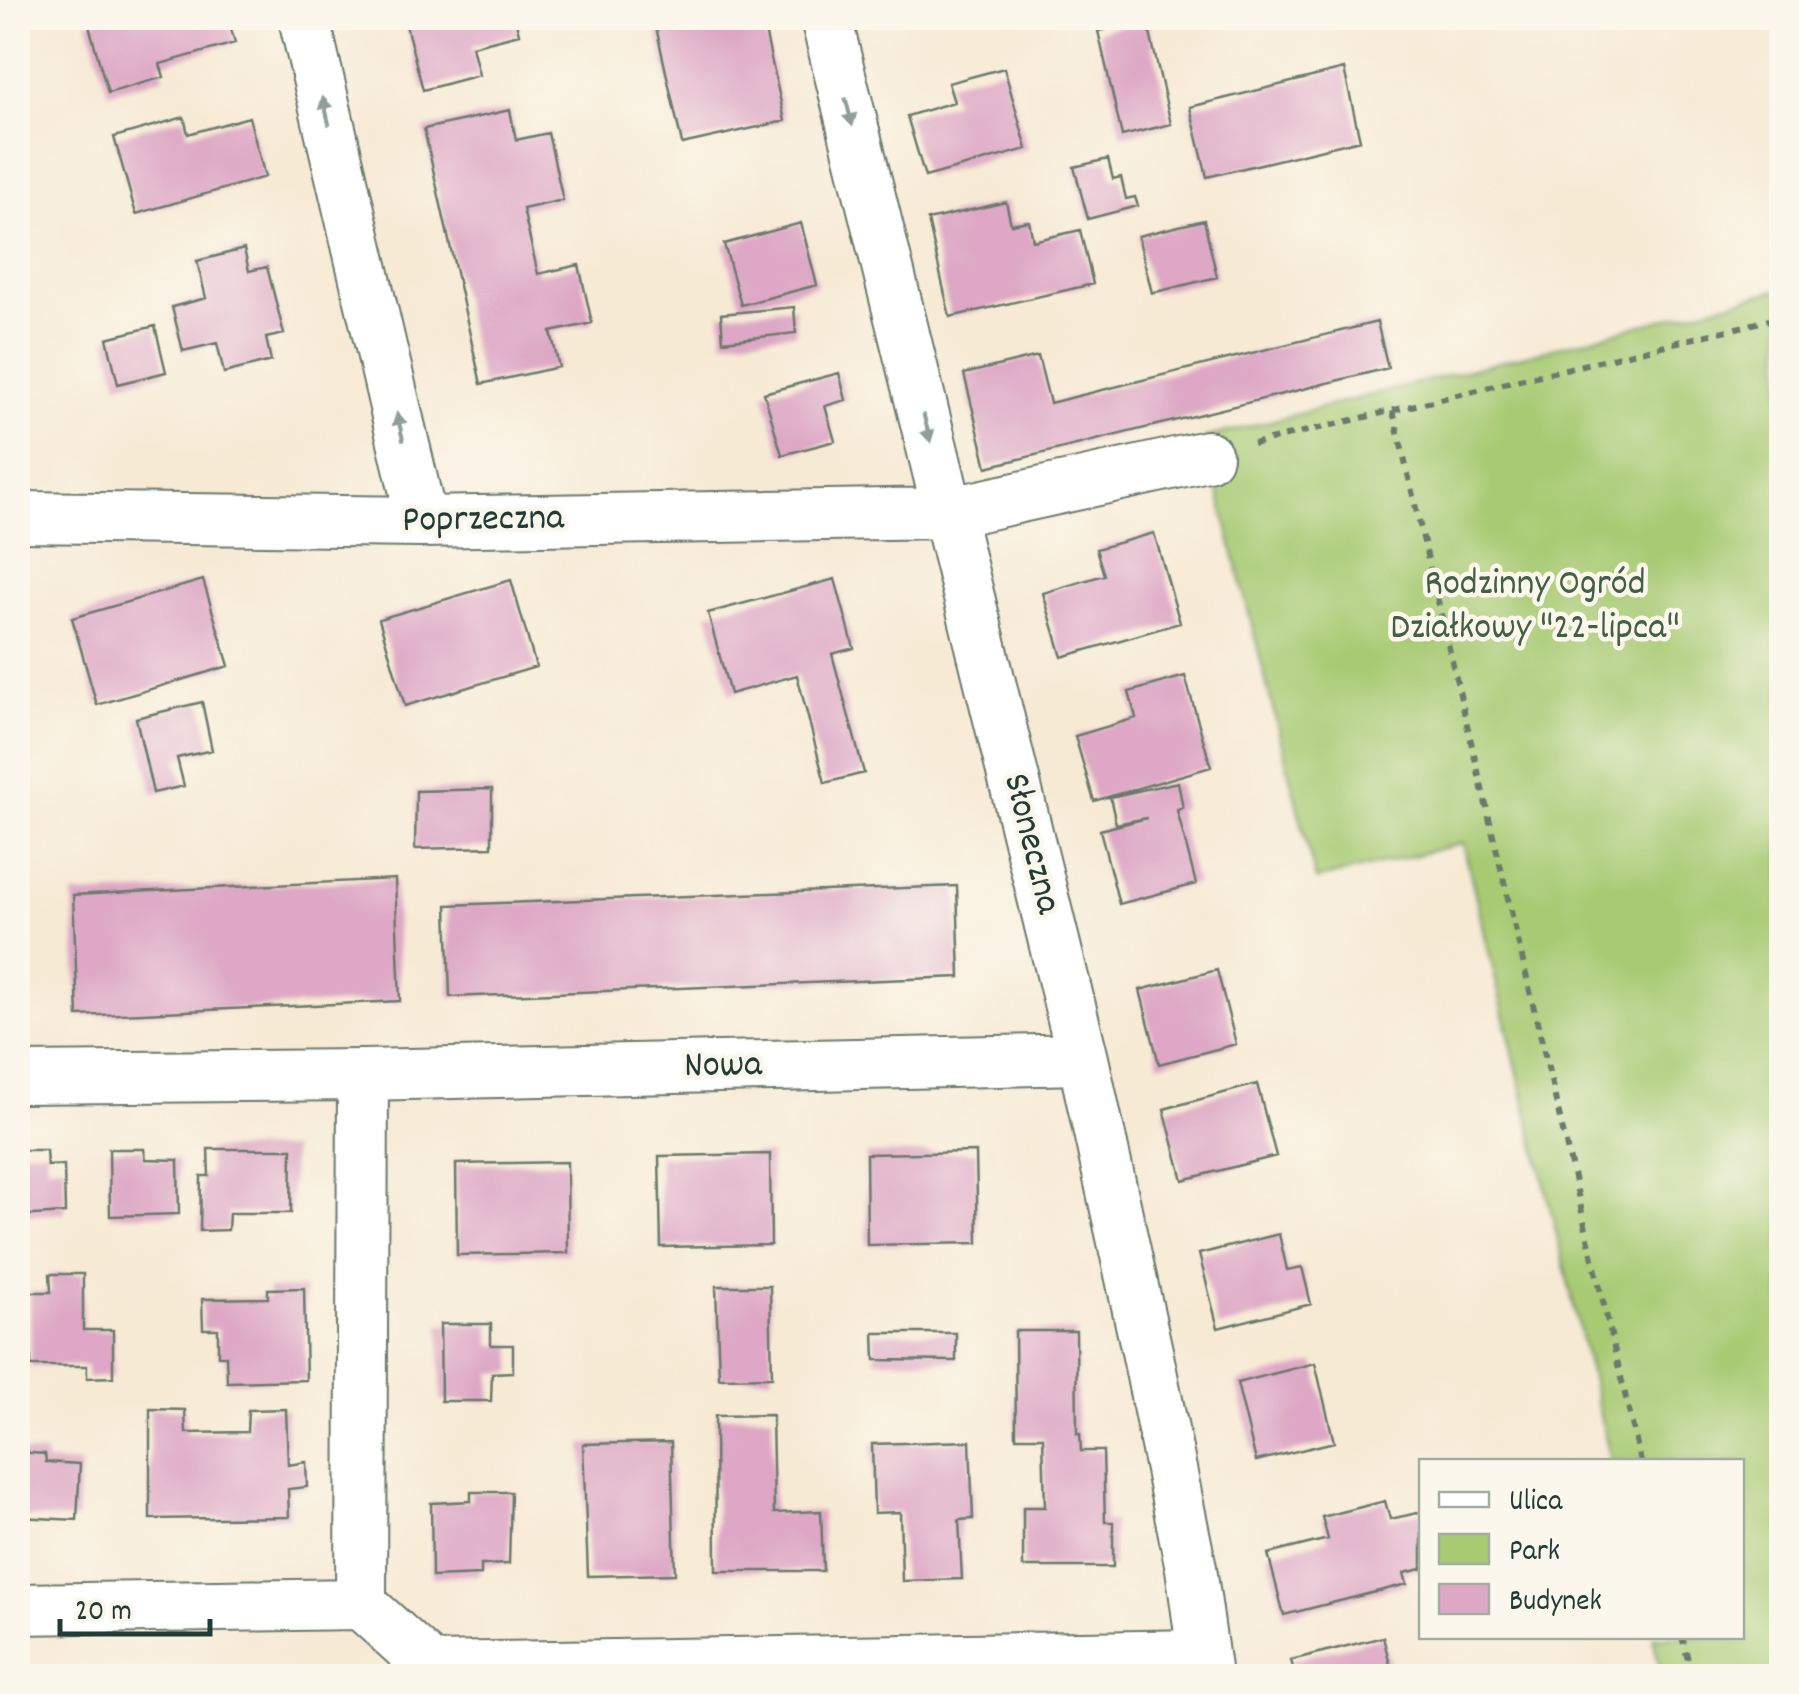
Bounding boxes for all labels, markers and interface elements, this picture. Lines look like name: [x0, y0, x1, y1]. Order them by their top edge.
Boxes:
one-way arrow: [318, 95, 333, 126]
one-way arrow: [842, 97, 858, 128]
one-way arrow: [392, 411, 407, 442]
one-way arrow: [920, 413, 935, 444]
street label: Poprzeczna: [402, 492, 566, 550]
park label: Rodzinny Ogród Działkowy "22-lipca": [1390, 558, 1680, 657]
street label: Słoneczna: [986, 768, 1074, 921]
street label: Nowa: [684, 1039, 764, 1095]
legend: [1419, 1459, 1744, 1639]
text: Ulica: [1509, 1482, 1563, 1525]
text: Park: [1509, 1532, 1560, 1575]
scale bar: [60, 1574, 210, 1636]
text: Budynek: [1509, 1582, 1602, 1625]
text: 20 m: [75, 1592, 132, 1635]

